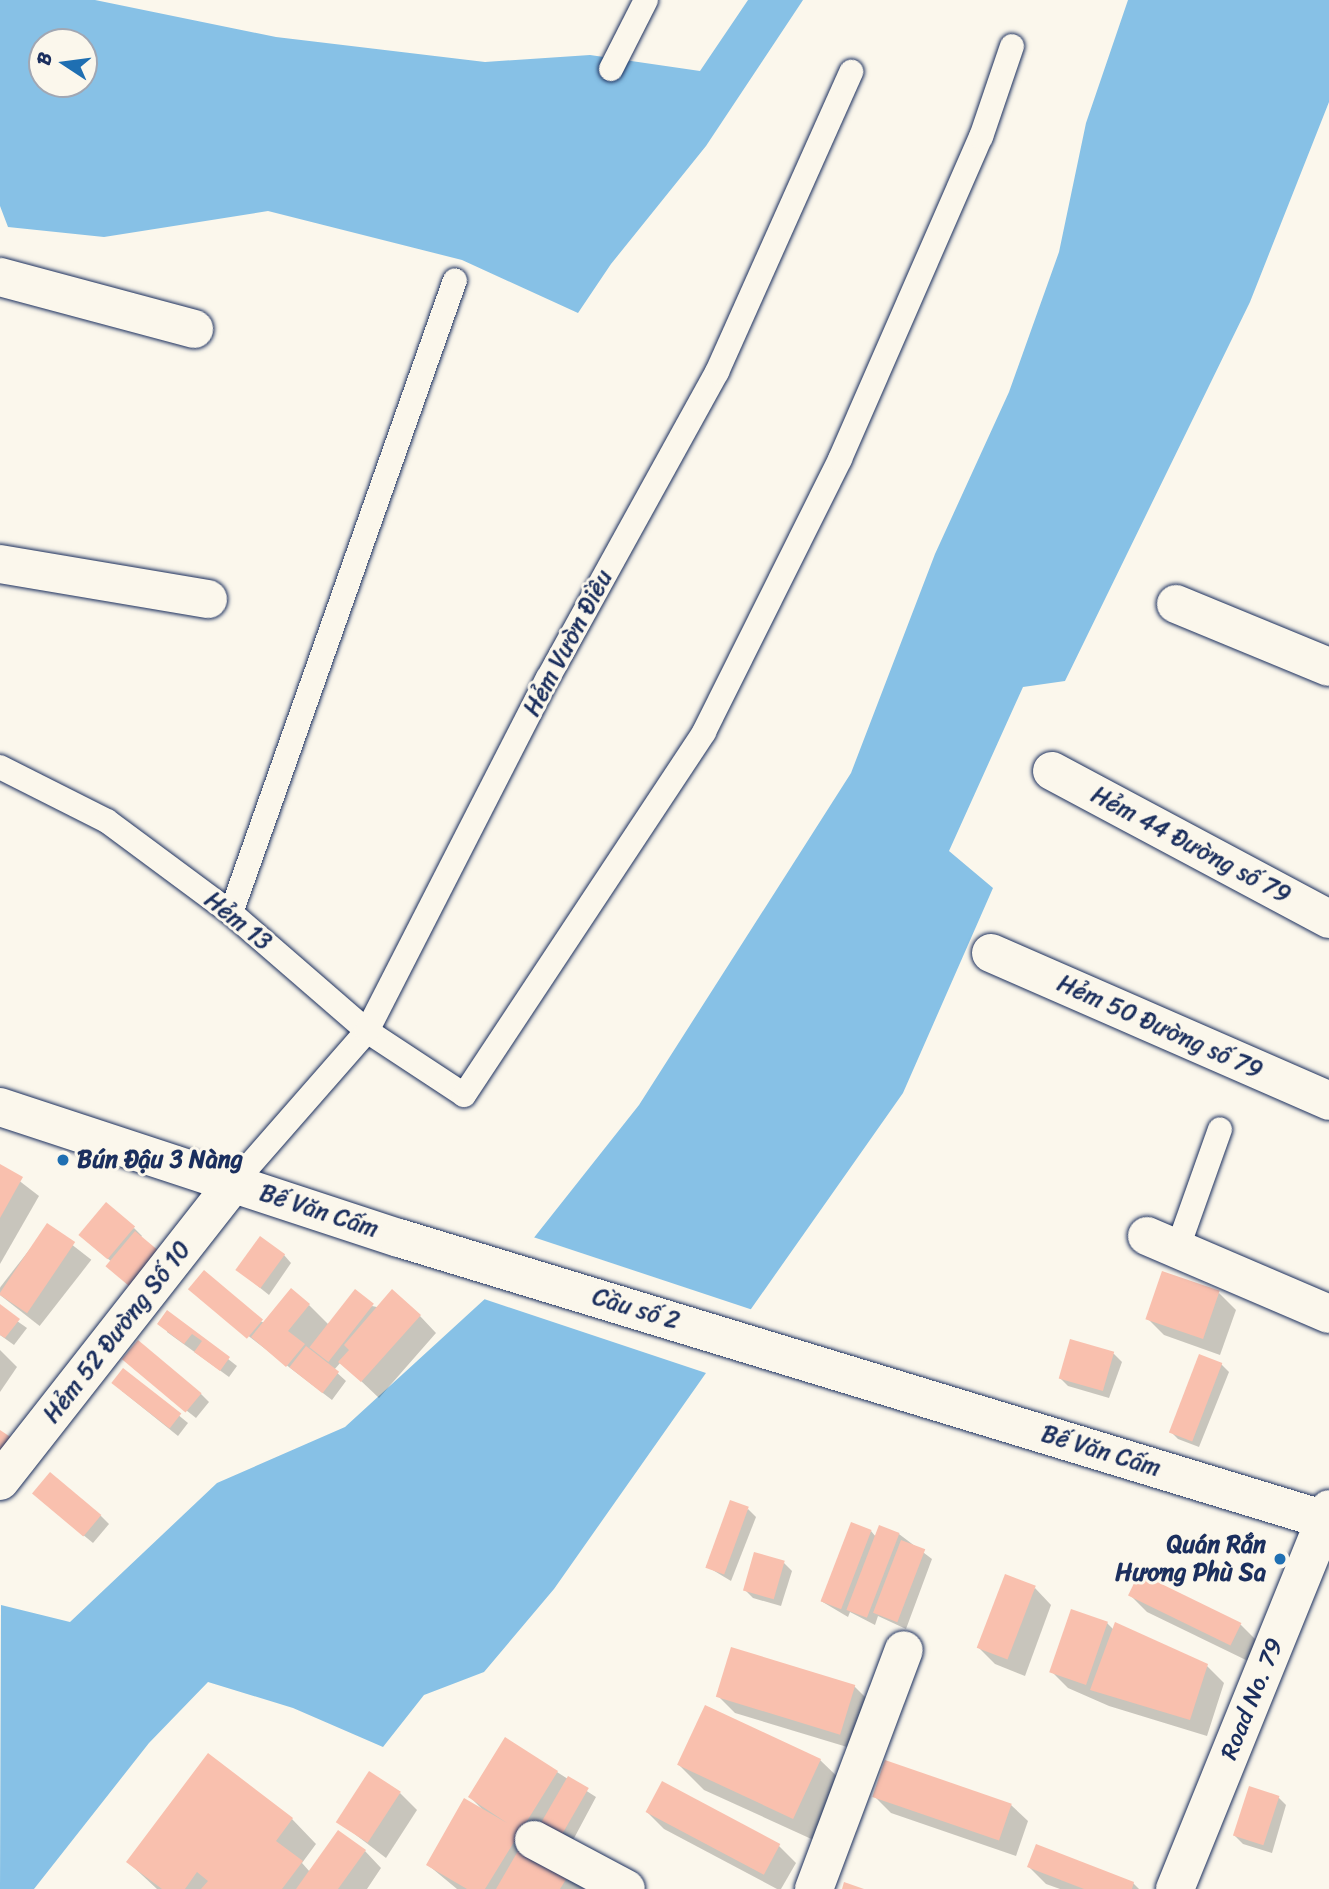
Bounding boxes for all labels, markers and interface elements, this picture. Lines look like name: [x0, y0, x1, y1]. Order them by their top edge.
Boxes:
north arrow: [28, 28, 98, 98]
text: B: [27, 49, 61, 68]
street label: Hẻm Vườn Điều: [517, 565, 619, 721]
street label: Hẻm 44 Đường số 79: [1086, 780, 1296, 910]
street label: Hẻm 13: [199, 885, 277, 957]
street label: Hẻm 50 Đường số 79: [1052, 969, 1268, 1085]
place label: Bún Đậu 3 Nàng: [77, 1146, 243, 1174]
marker: Bún Đậu 3 Nàng: [55, 1152, 71, 1168]
street label: Bế Văn Cấm: [256, 1178, 382, 1244]
street label: Hẻm 52 Đường Số 10: [37, 1235, 197, 1429]
street label: Cầu số 2: [589, 1282, 683, 1336]
street label: Bế Văn Cấm: [1038, 1419, 1164, 1483]
place label: Quán Rắn Hương Phù Sa: [1115, 1531, 1266, 1587]
marker: Quán Rắn Hương Phù Sa: [1272, 1551, 1288, 1567]
street label: Road No. 79: [1215, 1634, 1289, 1764]

